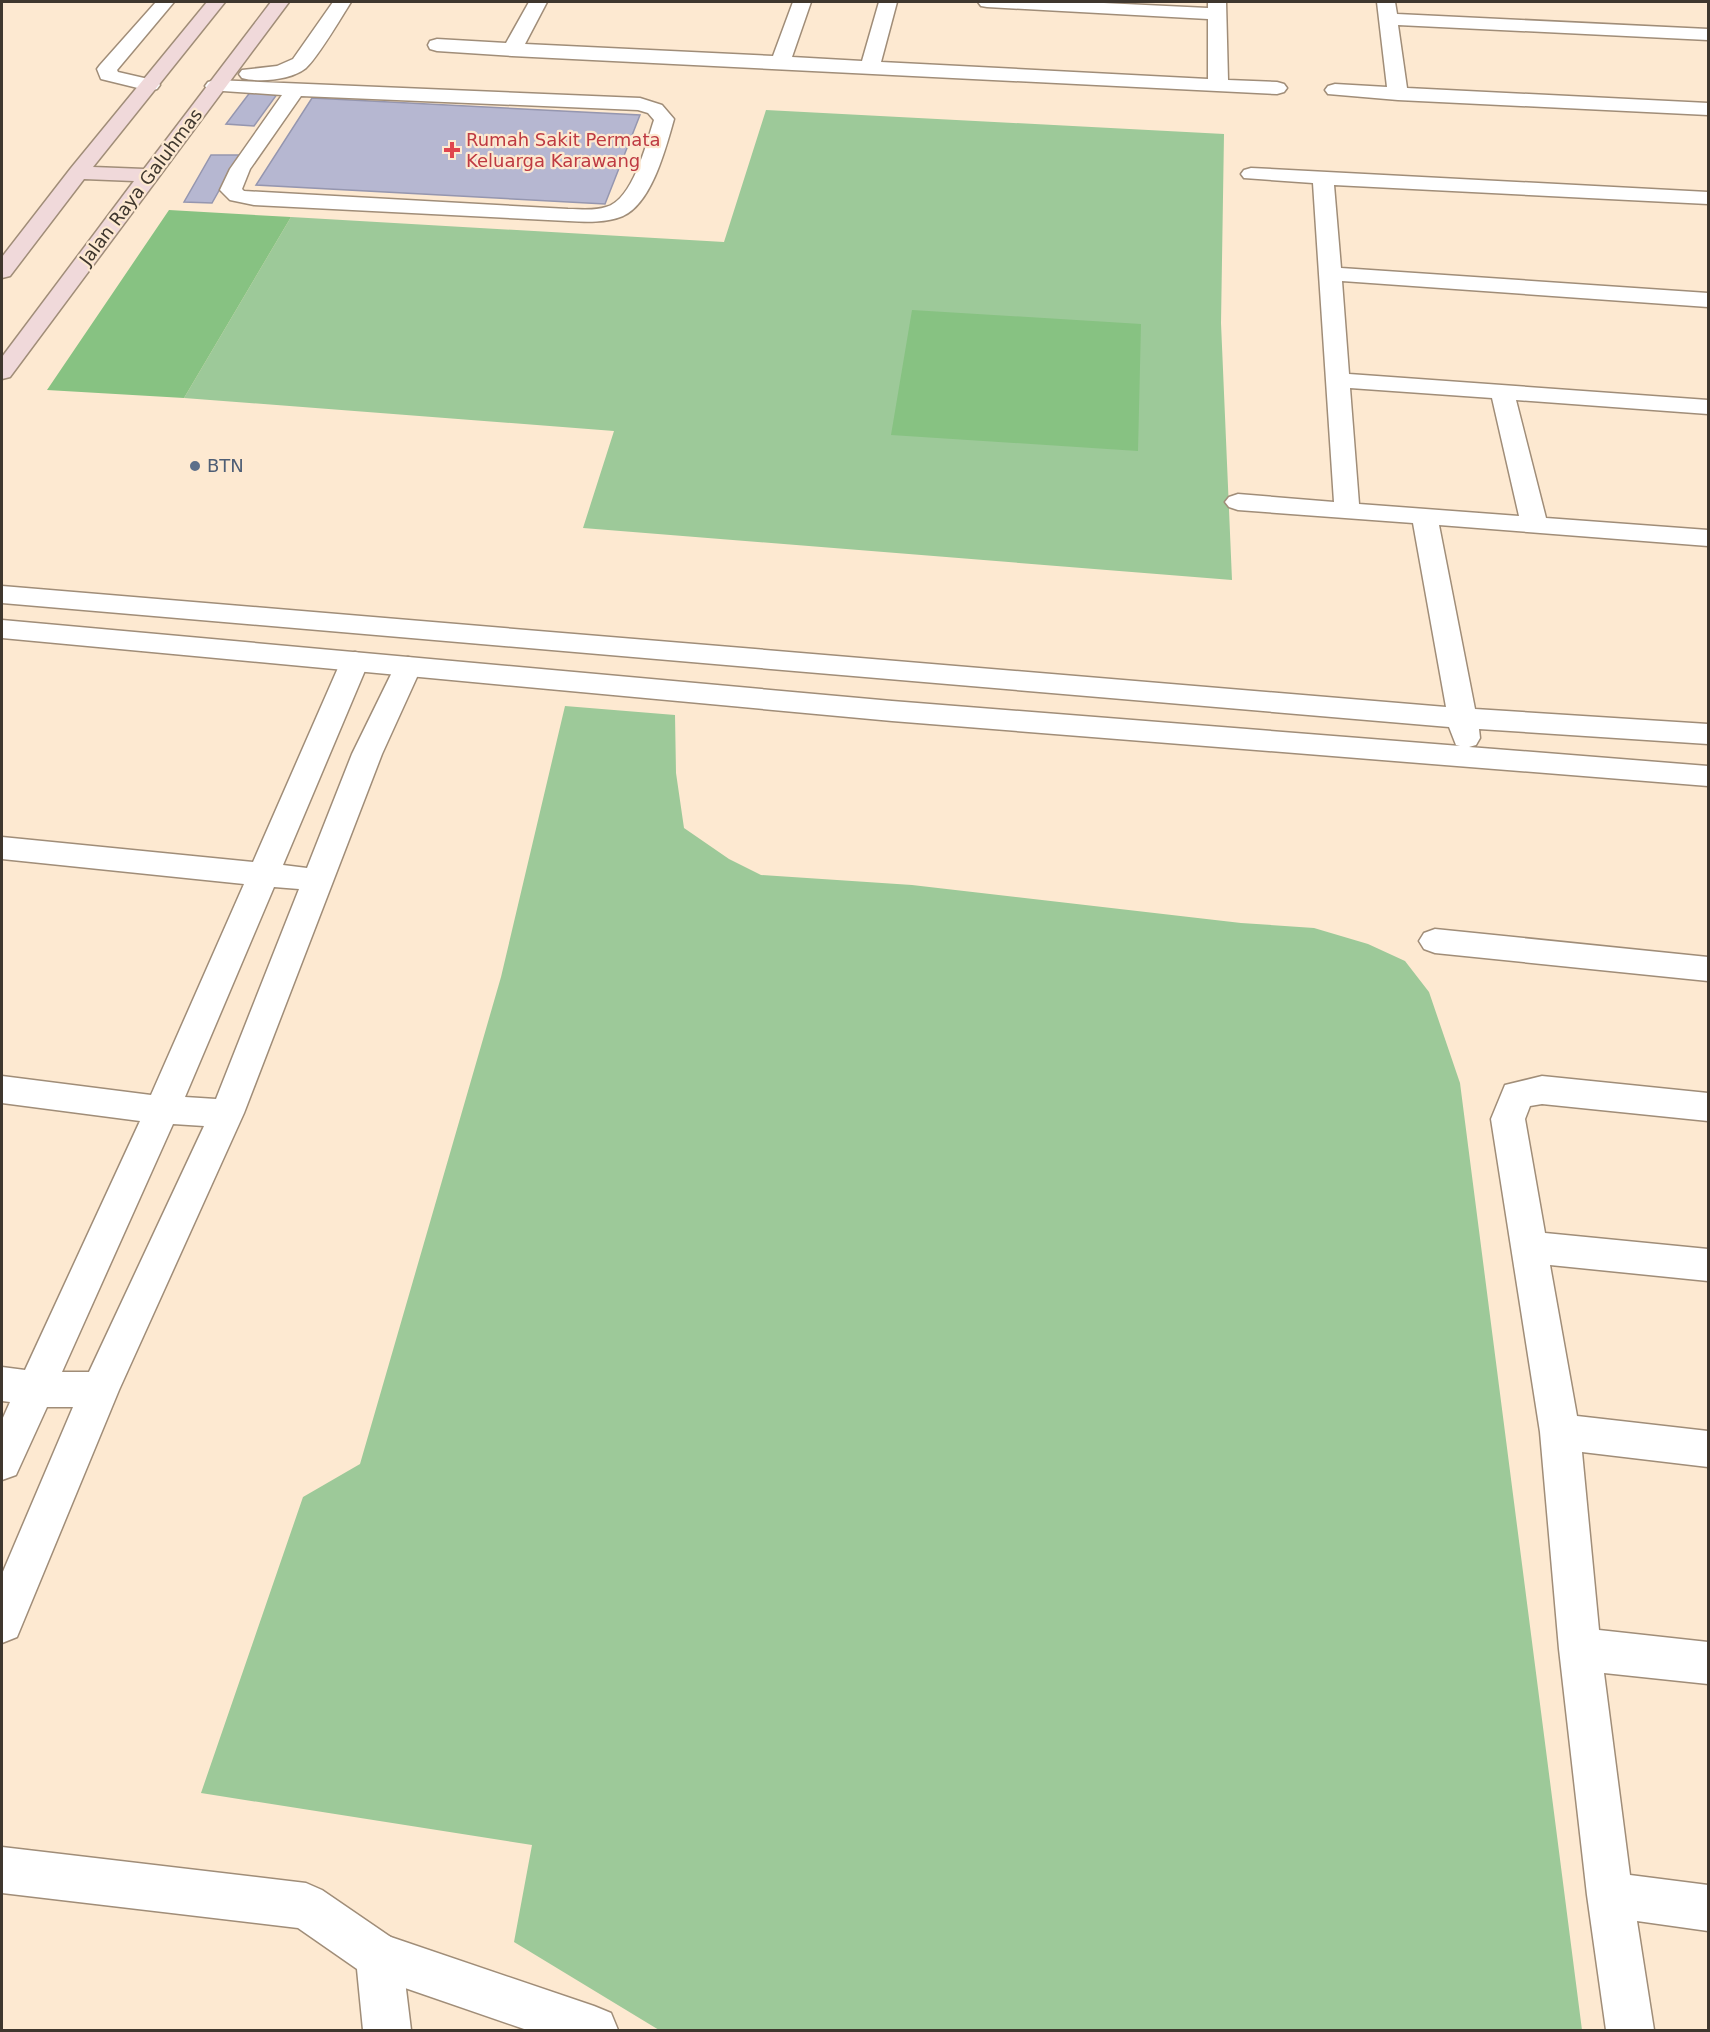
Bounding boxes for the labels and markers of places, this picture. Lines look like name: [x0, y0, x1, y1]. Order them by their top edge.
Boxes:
place label: Rumah Sakit Permata Keluarga Karawang: [466, 129, 660, 171]
marker: Rumah Sakit Permata Keluarga Karawang: [443, 141, 461, 159]
place label: BTN: [207, 455, 244, 476]
marker: BTN: [188, 459, 202, 473]

